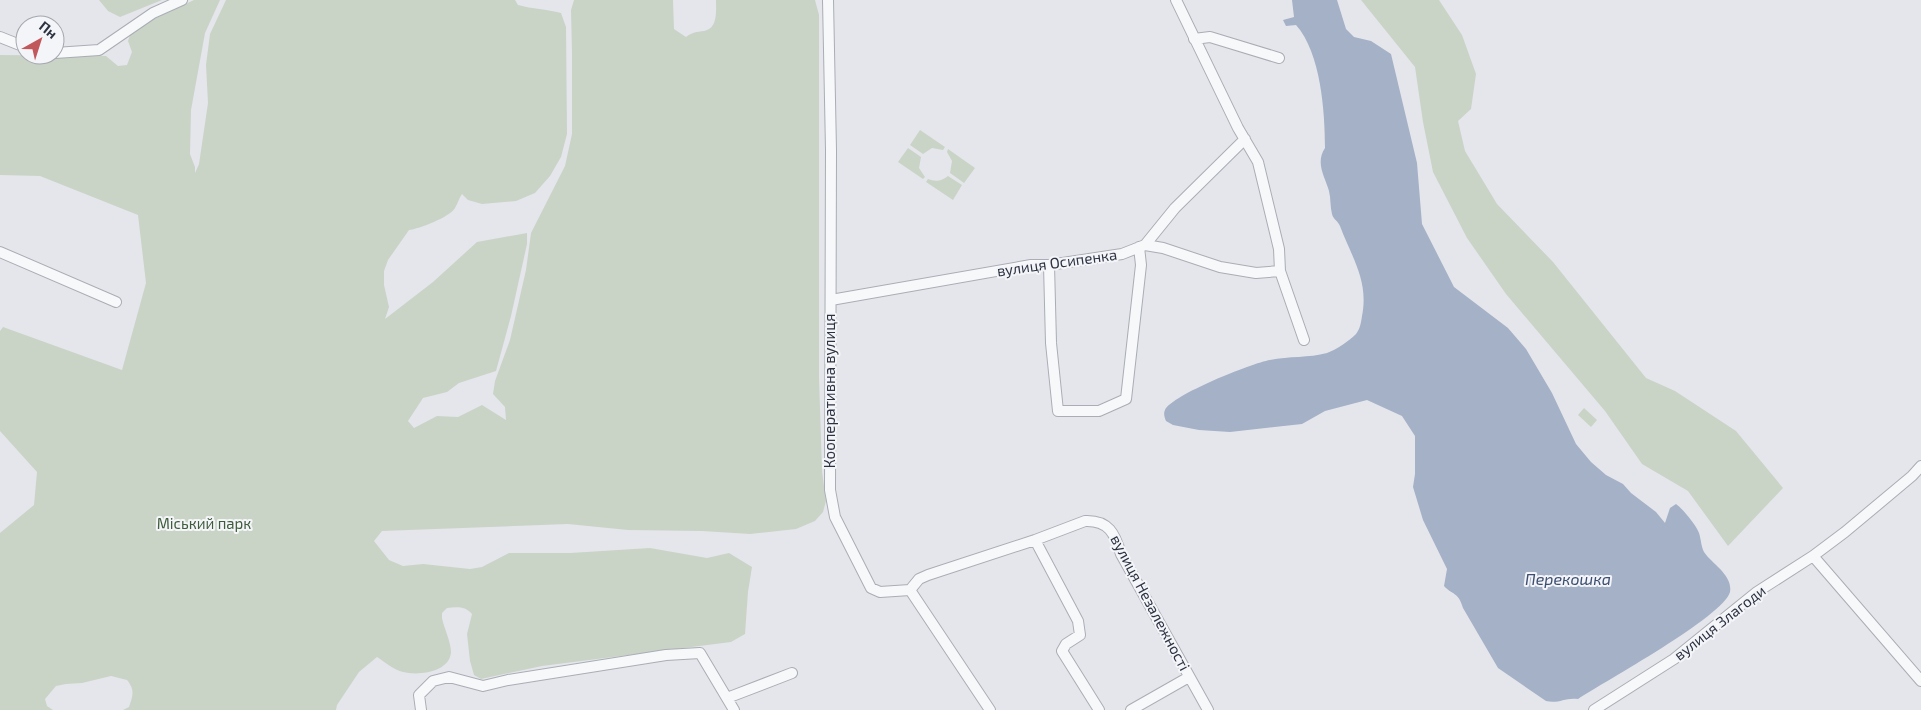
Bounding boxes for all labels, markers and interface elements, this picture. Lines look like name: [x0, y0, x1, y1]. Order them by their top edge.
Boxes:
north arrow: [15, 15, 65, 65]
text: Пн: [36, 17, 61, 42]
street label: вулиця Осипенка: [996, 245, 1118, 280]
street label: Кооперативна вулиця: [820, 314, 839, 468]
park label: Міський парк: [157, 514, 251, 532]
street label: вулиця Незалежності: [1107, 532, 1194, 674]
water label: Перекошка: [1525, 569, 1611, 588]
street label: вулиця Злагоди: [1670, 581, 1769, 664]

